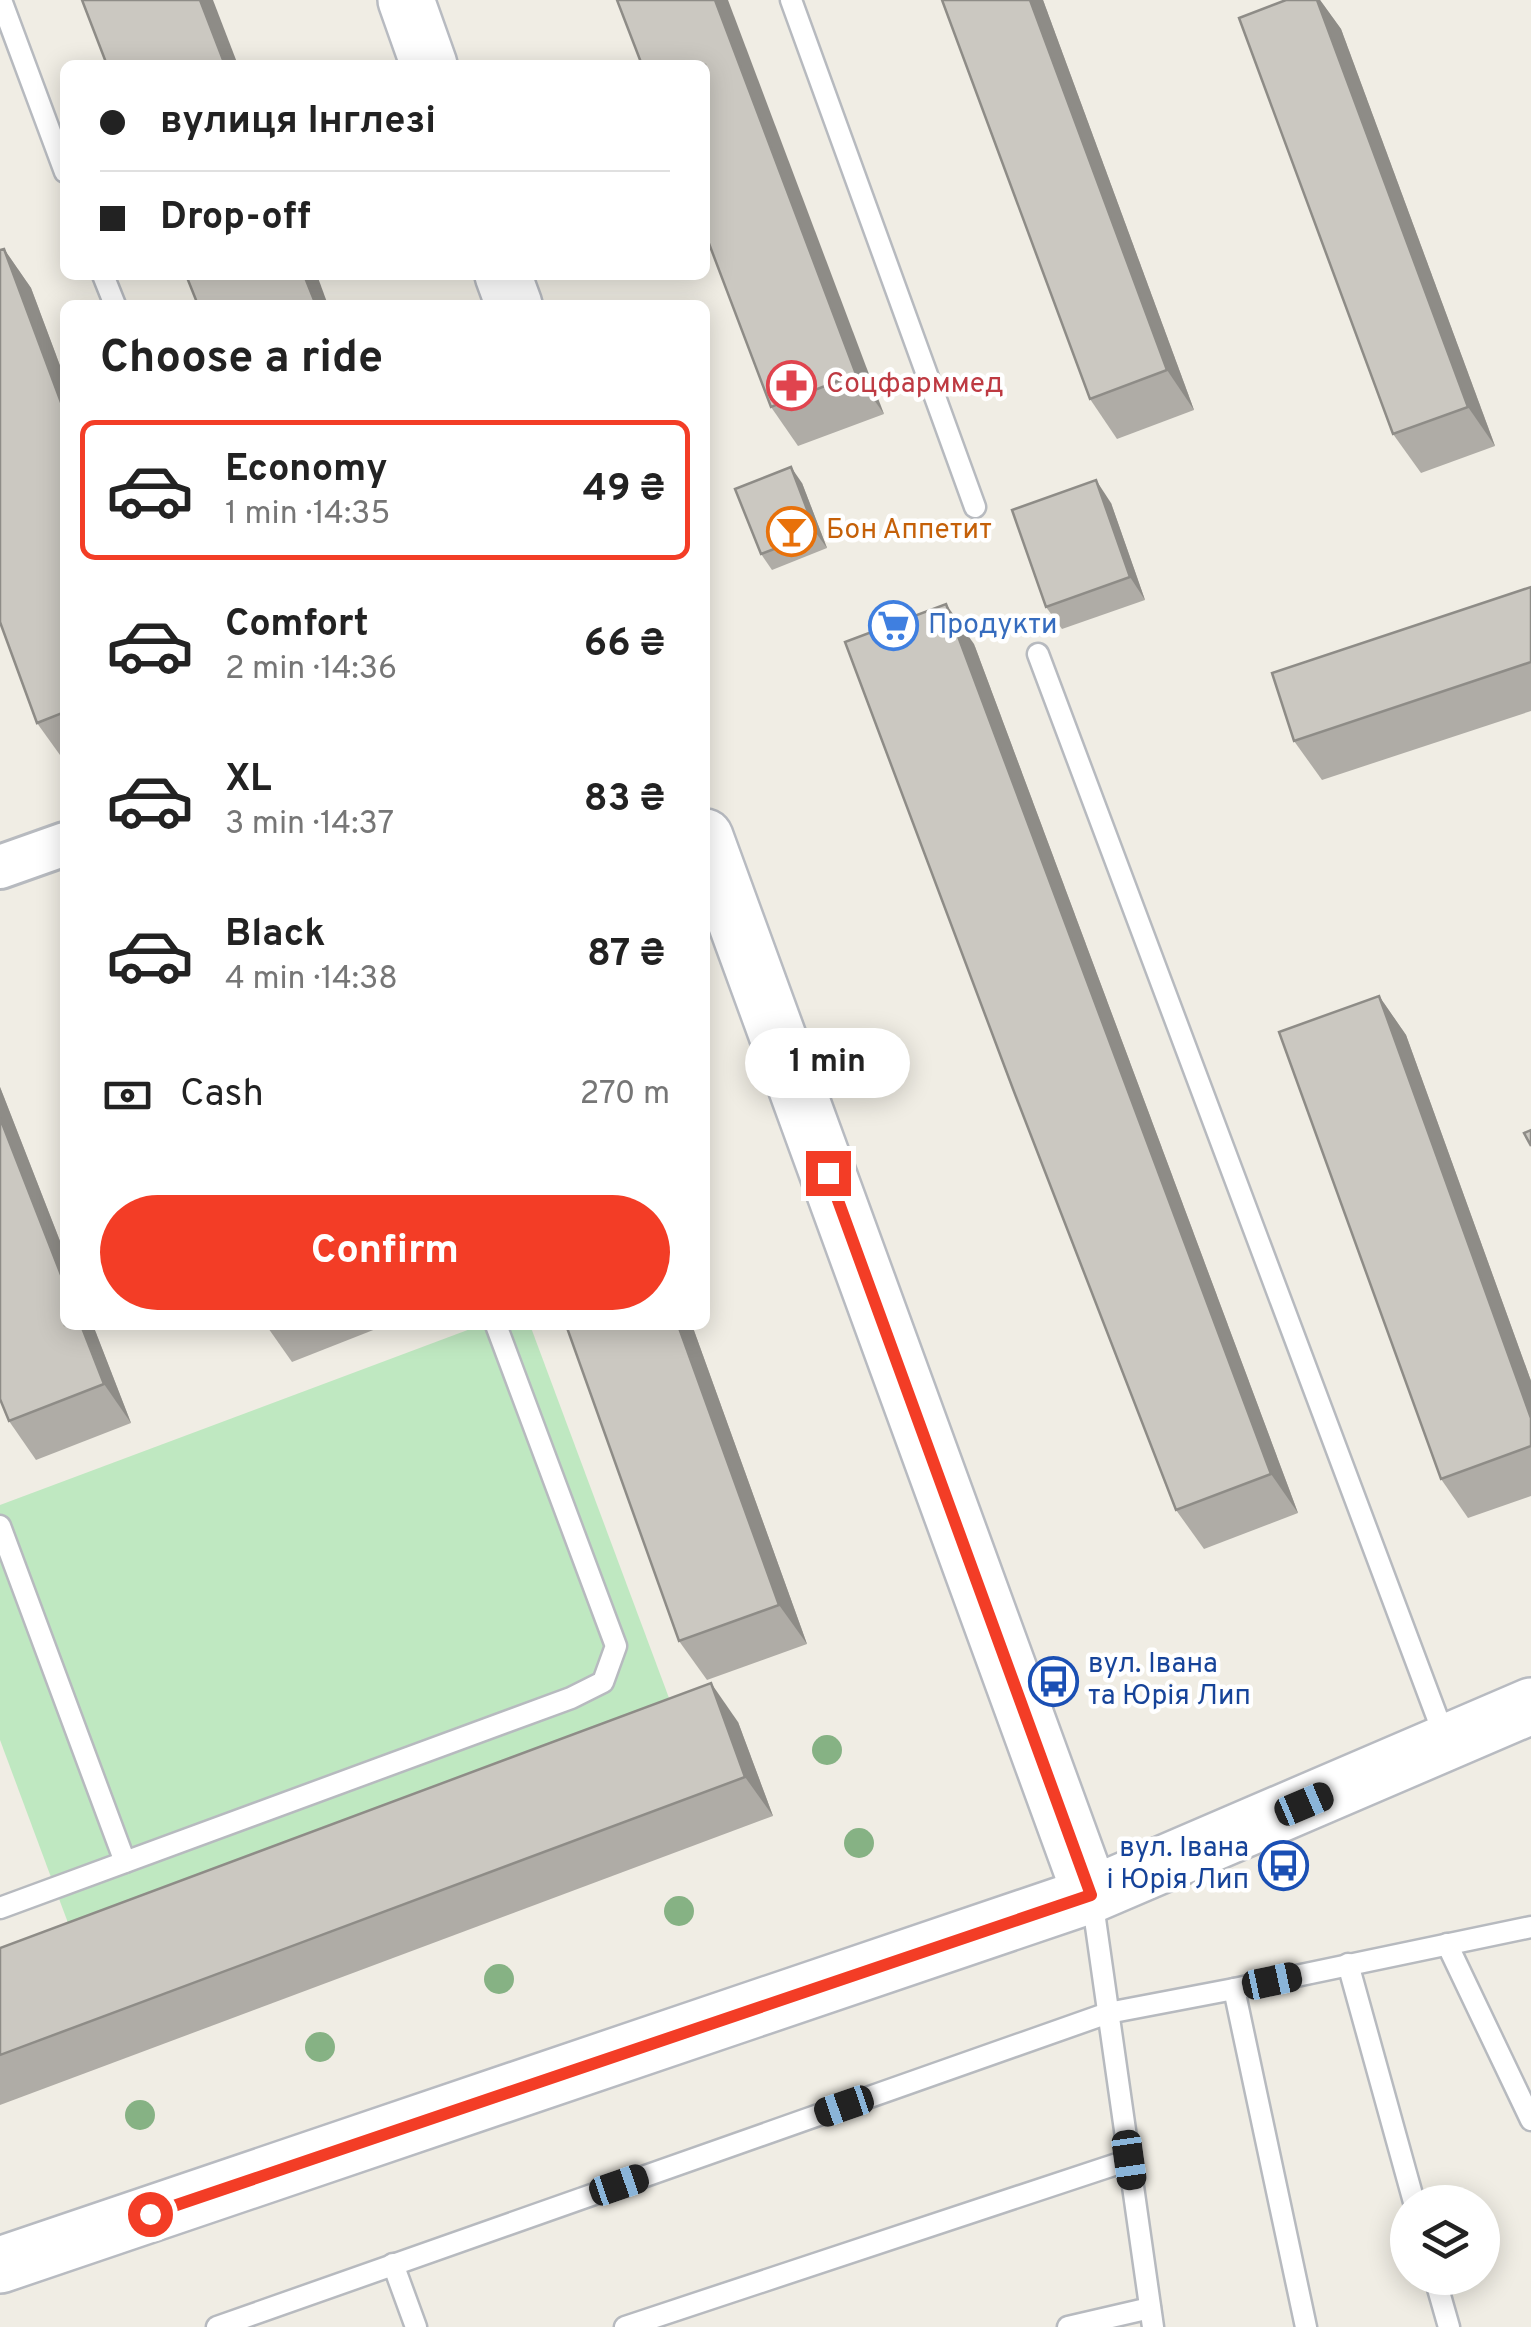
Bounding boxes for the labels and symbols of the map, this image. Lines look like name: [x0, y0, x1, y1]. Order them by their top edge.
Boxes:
pharmacy icon: Соцфарммед: [765, 359, 817, 411]
place label: Соцфарммед: [826, 367, 1004, 403]
bar icon: Бон Аппетит: [765, 505, 817, 557]
place label: Бон Аппетит: [826, 513, 992, 549]
supermarket icon: Продукти: [867, 600, 919, 652]
place label: Продукти: [928, 608, 1058, 644]
callout: 1 min: [746, 1028, 910, 1098]
route end: [806, 1151, 851, 1196]
place label: вул. Івана та Юрія Лип: [1088, 1647, 1251, 1715]
bus stop icon: вул. Івана та Юрія Лип: [1027, 1655, 1079, 1707]
car: [1271, 1778, 1337, 1830]
place label: вул. Івана і Юрія Лип: [1106, 1831, 1249, 1899]
bus stop icon: вул. Івана і Юрія Лип: [1258, 1839, 1310, 1891]
car: [1240, 1960, 1304, 2002]
car: [811, 2082, 877, 2130]
car: [1110, 2128, 1148, 2192]
car: [586, 2161, 652, 2209]
route start: [128, 2192, 173, 2237]

